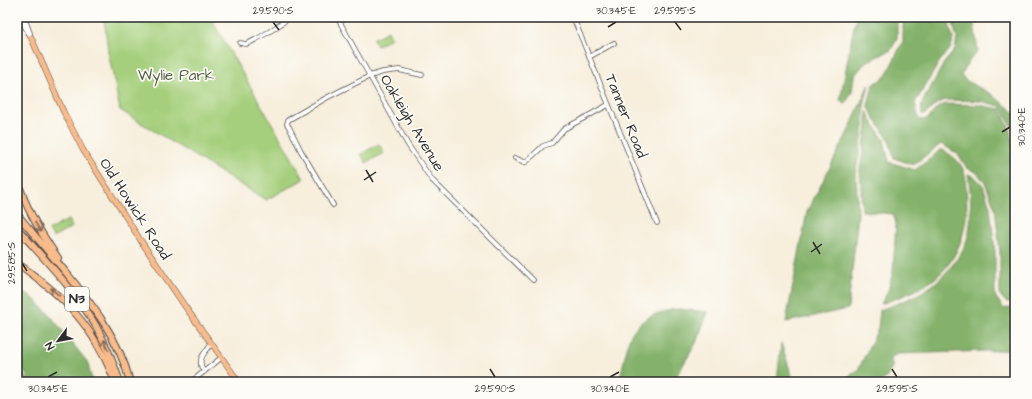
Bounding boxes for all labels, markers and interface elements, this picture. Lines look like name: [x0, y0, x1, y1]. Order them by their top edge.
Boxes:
text: 29.590°S: [253, 4, 294, 18]
text: 30.345°E: [596, 4, 636, 18]
text: 29.595°S: [654, 4, 696, 18]
park label: Wylie Park: [138, 65, 214, 87]
street label: Oakleigh Avenue: [374, 71, 449, 176]
street label: Tanner Road: [600, 71, 652, 161]
text: 30.340°E: [1015, 107, 1029, 147]
street label: Old Howick Road: [94, 154, 176, 264]
one-way arrow: [34, 221, 42, 233]
text: 29.585°S: [5, 241, 19, 284]
road number: N3: [65, 287, 89, 311]
one-way arrow: [50, 288, 60, 297]
north arrow: [38, 321, 78, 361]
text: N: [42, 339, 58, 353]
one-way arrow: [102, 340, 109, 352]
text: 30.345°E: [28, 382, 68, 396]
text: 29.590°S: [475, 382, 516, 396]
text: 30.340°E: [590, 382, 630, 396]
text: 29.595°S: [876, 382, 918, 396]

